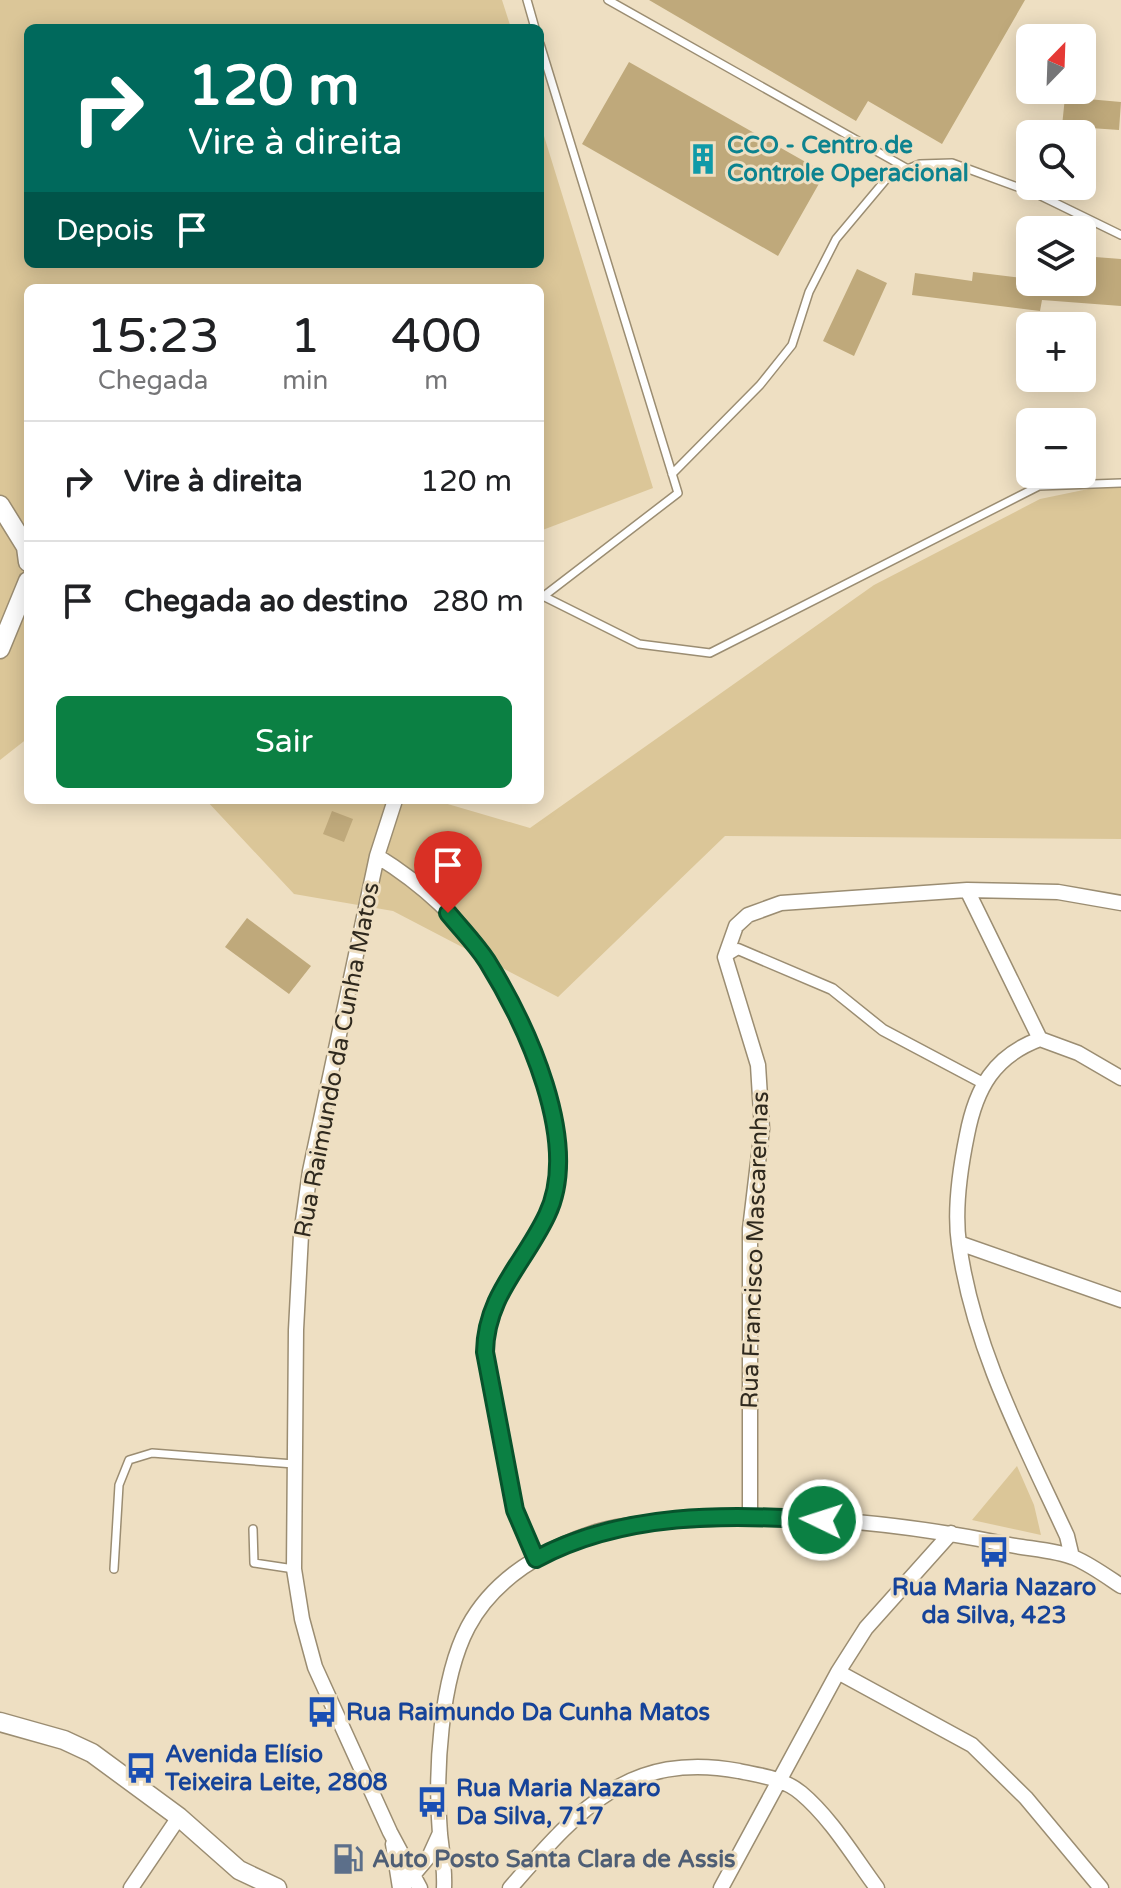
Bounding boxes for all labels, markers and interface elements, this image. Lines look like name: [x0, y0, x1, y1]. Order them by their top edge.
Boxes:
north arrow: [1016, 24, 1096, 104]
map controls: [1016, 24, 1096, 488]
text: 120 m: [188, 53, 359, 120]
icon: right: [56, 56, 160, 160]
button: search: [1016, 120, 1096, 200]
text: Vire à direita: [188, 121, 402, 164]
place label: CCO - Centro de Controle Operacional: [727, 131, 969, 188]
building icon: CCO - Centro de Controle Operacional: [686, 142, 720, 176]
icon: arrive: [170, 208, 214, 252]
text: Depois: [56, 212, 154, 249]
button: layers: [1016, 216, 1096, 296]
text: 15:23: [87, 308, 220, 366]
text: 1: [290, 308, 320, 366]
text: 400: [391, 308, 481, 366]
button: +: [1016, 312, 1096, 392]
text: Chegada: [98, 365, 208, 396]
text: min: [282, 365, 328, 396]
text: m: [424, 365, 448, 396]
button: −: [1016, 408, 1096, 488]
icon: right: [56, 459, 100, 503]
text: Vire à direita: [124, 463, 303, 500]
text: 120 m: [420, 463, 512, 500]
icon: arrive: [56, 579, 100, 623]
text: Chegada ao destino: [124, 583, 408, 620]
text: 280 m: [432, 583, 524, 620]
button: Sair: [56, 696, 512, 788]
pin: [414, 831, 482, 913]
icon: arrive: [426, 843, 470, 887]
street label: Rua Raimundo da Cunha Matos: [288, 880, 386, 1240]
street label: Rua Francisco Mascarenhas: [735, 1091, 775, 1409]
position arrow: [780, 1478, 864, 1562]
bus stop icon: Rua Maria Nazaro da Silva, 423: [977, 1535, 1011, 1569]
place label: Rua Maria Nazaro da Silva, 423: [892, 1573, 1096, 1630]
bus stop icon: Rua Raimundo Da Cunha Matos: [305, 1695, 339, 1729]
place label: Rua Raimundo Da Cunha Matos: [346, 1698, 710, 1727]
place label: Avenida Elísio Teixeira Leite, 2808: [164, 1740, 388, 1797]
bus stop icon: Avenida Elísio Teixeira Leite, 2808: [124, 1751, 158, 1785]
place label: Rua Maria Nazaro Da Silva, 717: [456, 1774, 661, 1831]
bus stop icon: Rua Maria Nazaro Da Silva, 717: [415, 1785, 449, 1819]
fuel station icon: Auto Posto Santa Clara de Assis: [331, 1842, 365, 1876]
place label: Auto Posto Santa Clara de Assis: [372, 1845, 736, 1874]

